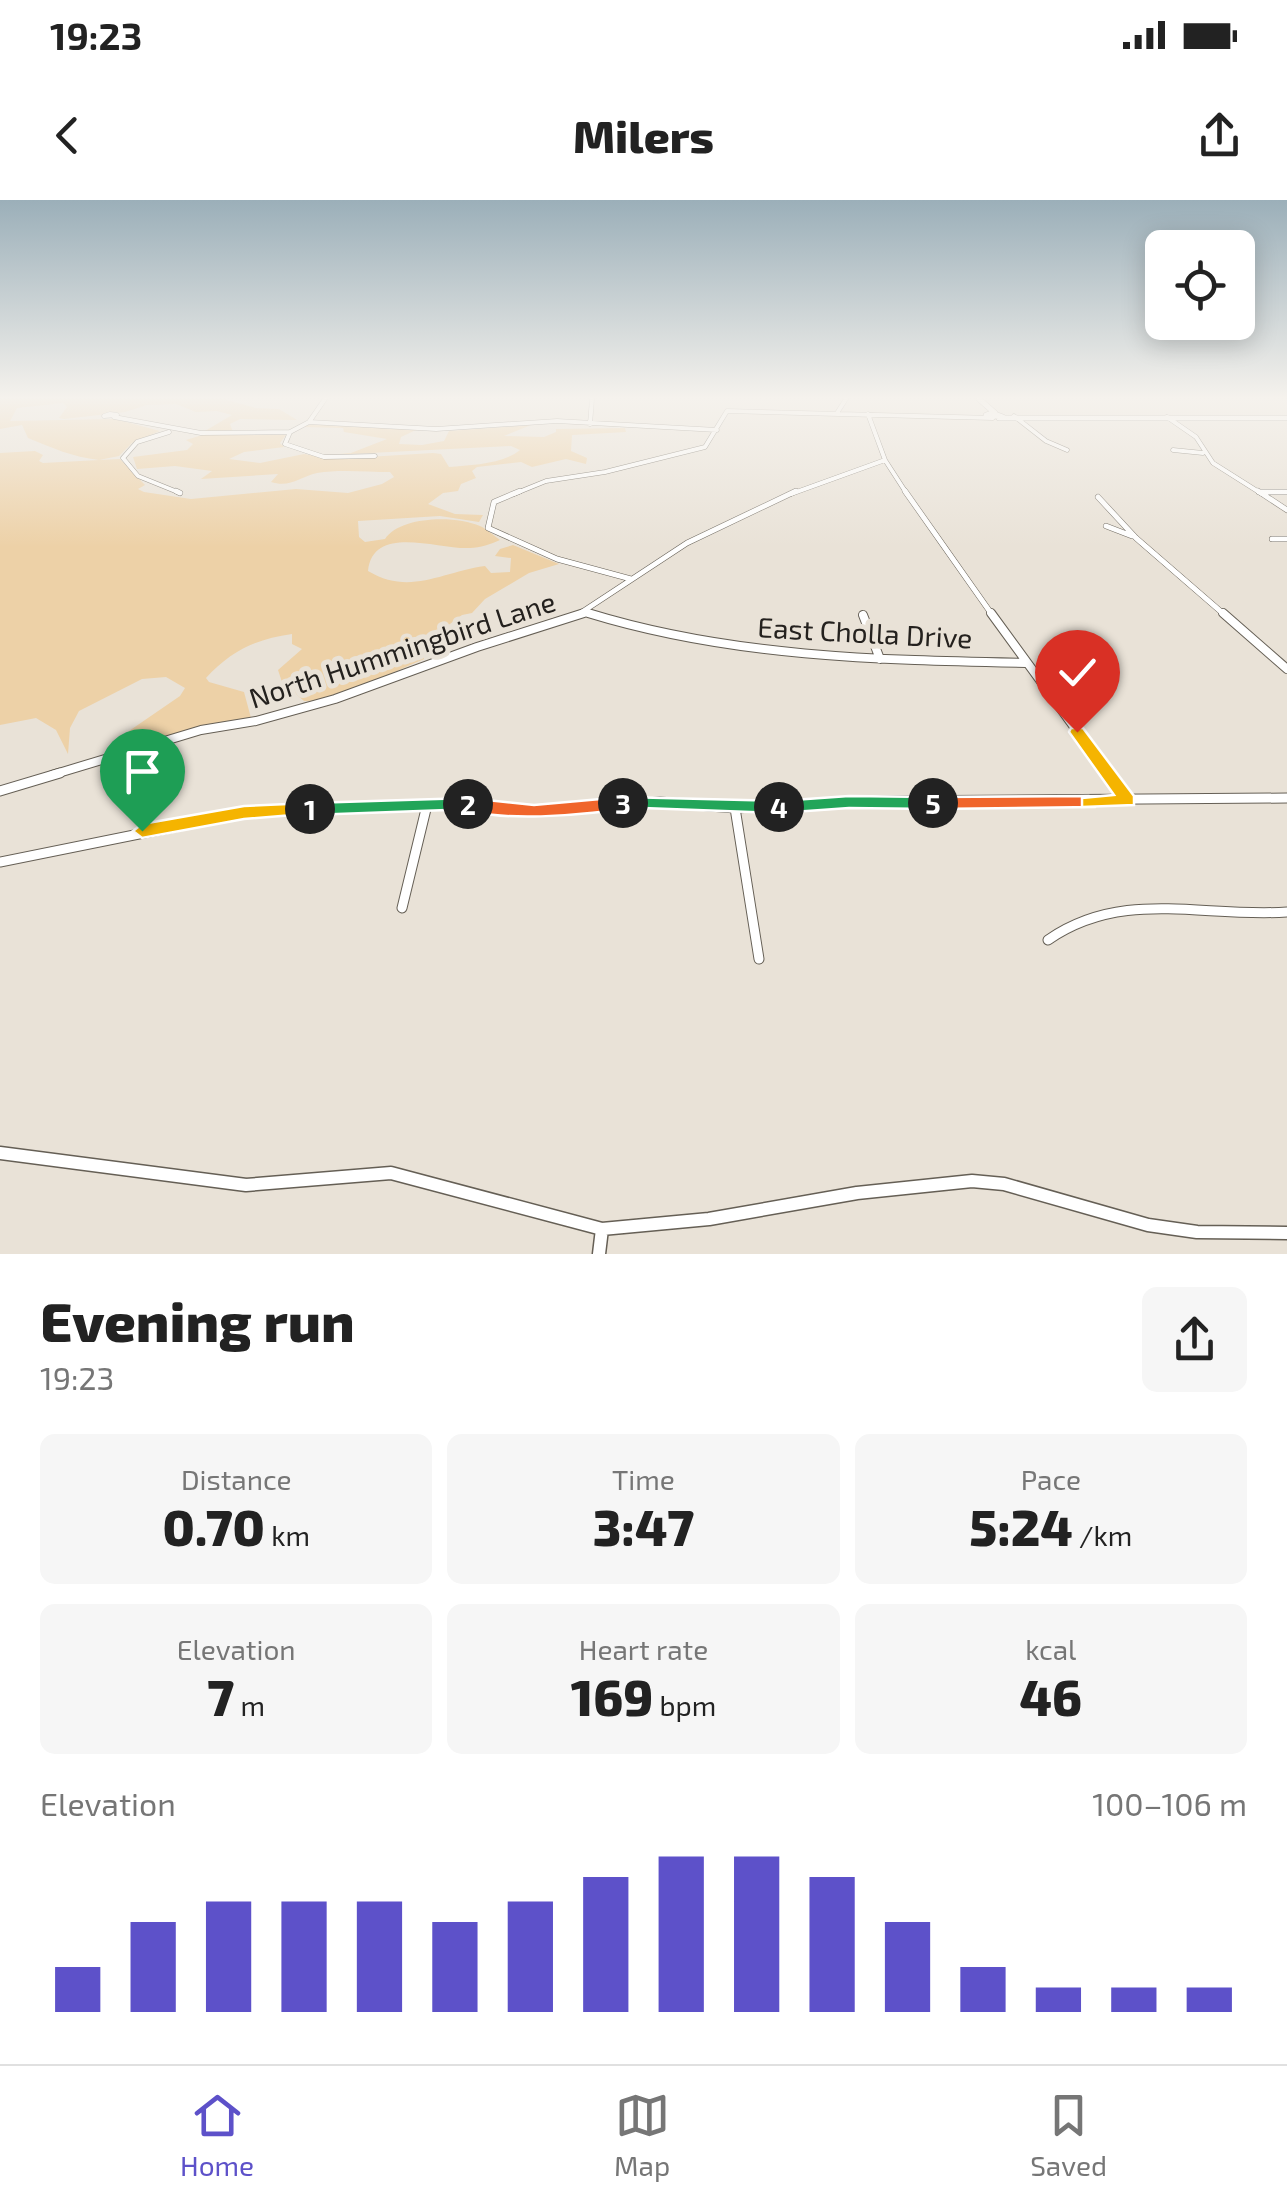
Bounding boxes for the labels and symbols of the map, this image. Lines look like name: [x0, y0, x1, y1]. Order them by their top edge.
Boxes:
street label: North Hummingbird Lane: [245, 583, 559, 715]
street label: East Cholla Drive: [757, 609, 973, 655]
pin: [1035, 630, 1120, 733]
pin: [100, 729, 185, 832]
pin: 3: [598, 778, 648, 828]
pin: 5: [908, 778, 958, 828]
pin: 2: [443, 779, 493, 829]
pin: 4: [754, 782, 804, 832]
pin: 1: [285, 784, 335, 834]

